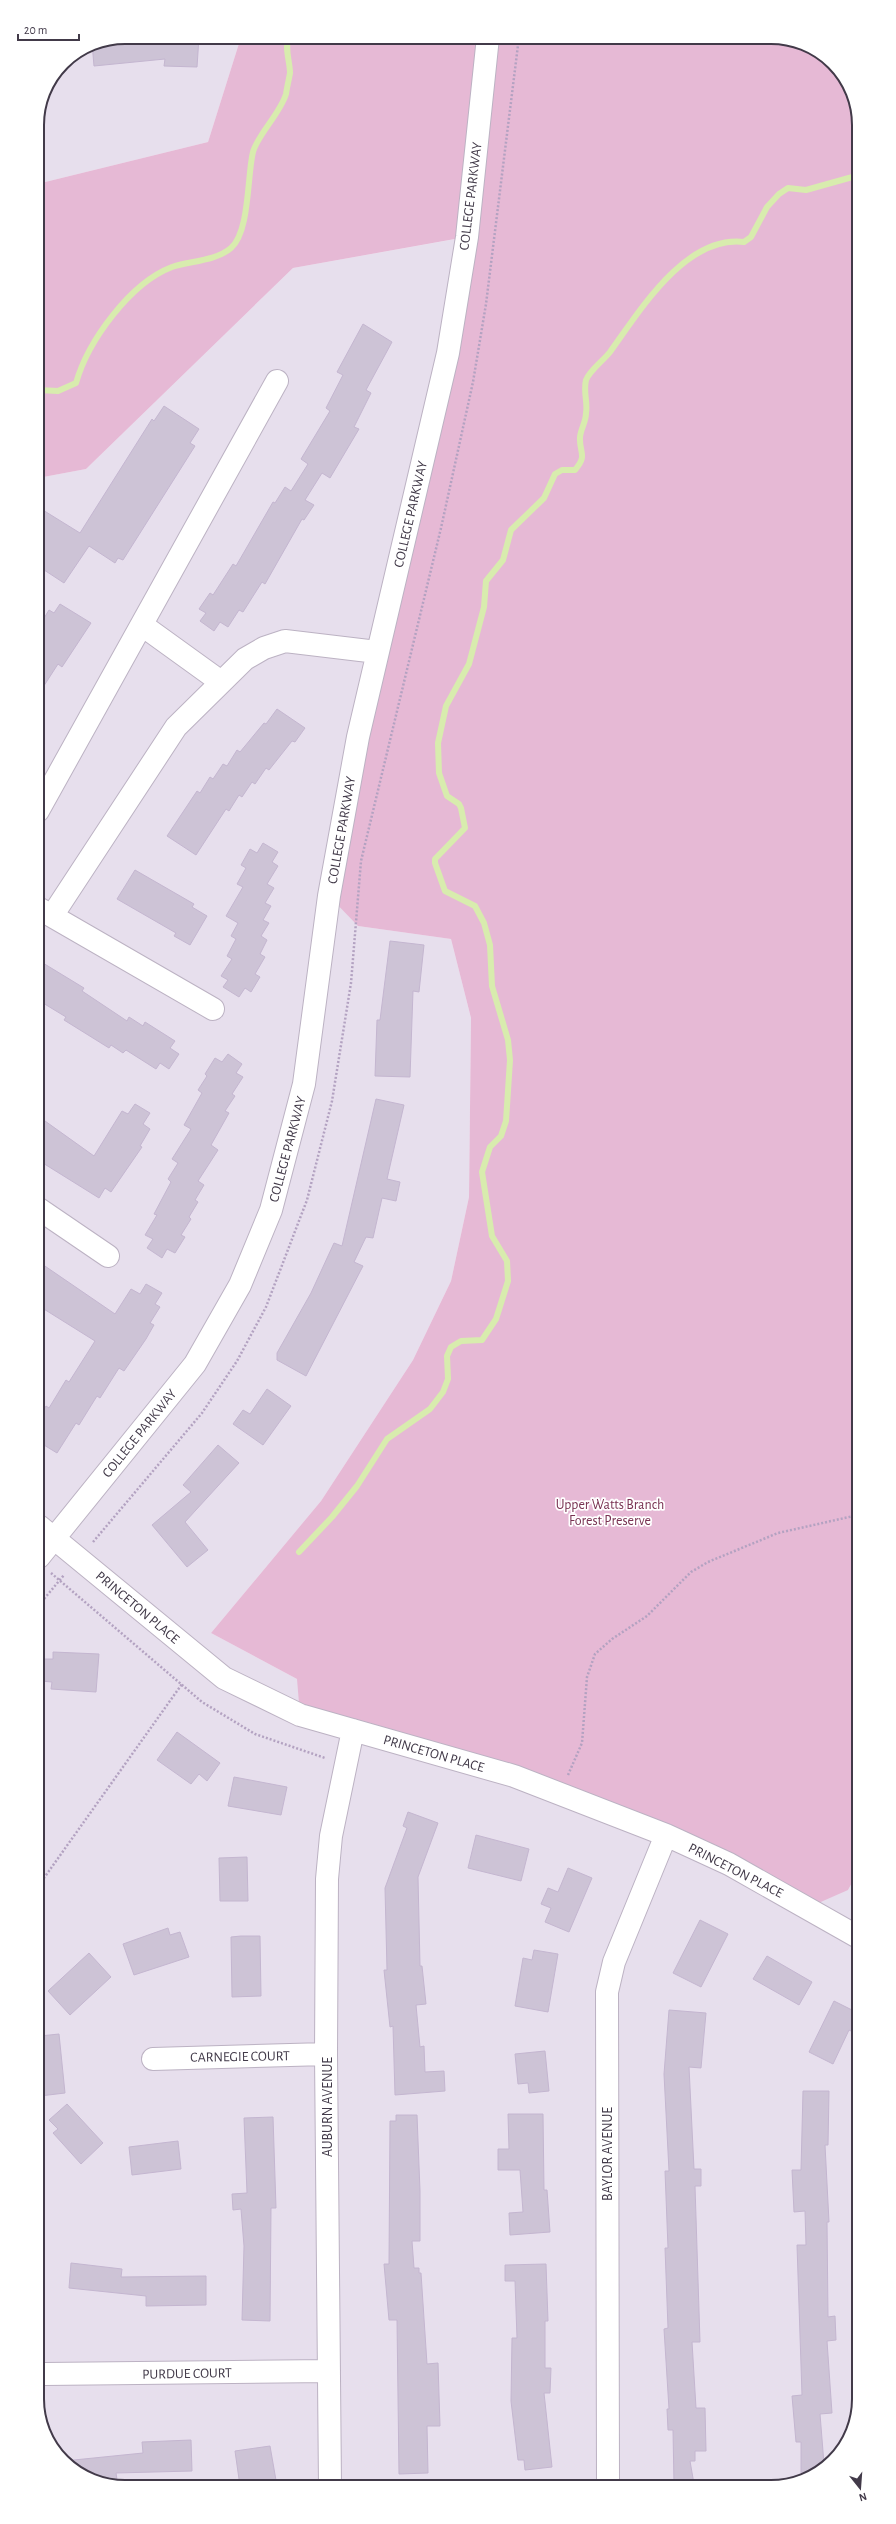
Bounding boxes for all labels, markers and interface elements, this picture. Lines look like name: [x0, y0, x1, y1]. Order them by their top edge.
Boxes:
scale bar: [18, 16, 79, 42]
text: 20 m: [24, 24, 47, 36]
street label: COLLEGE PARKWAY: [457, 141, 485, 251]
street label: COLLEGE PARKWAY: [392, 459, 430, 569]
street label: COLLEGE PARKWAY: [326, 775, 358, 885]
street label: COLLEGE PARKWAY: [267, 1094, 309, 1204]
street label: COLLEGE PARKWAY: [100, 1386, 180, 1480]
park label: Upper Watts Branch Forest Preserve: [556, 1498, 664, 1528]
street label: PRINCETON PLACE: [93, 1569, 182, 1647]
street label: PRINCETON PLACE: [382, 1733, 486, 1775]
street label: PRINCETON PLACE: [686, 1841, 785, 1901]
street label: CARNEGIE COURT: [190, 2049, 290, 2065]
street label: AUBURN AVENUE: [321, 2057, 335, 2157]
street label: BAYLOR AVENUE: [601, 2107, 615, 2201]
street label: PURDUE COURT: [142, 2366, 232, 2382]
north arrow: [840, 2468, 880, 2508]
text: N: [858, 2491, 868, 2503]

